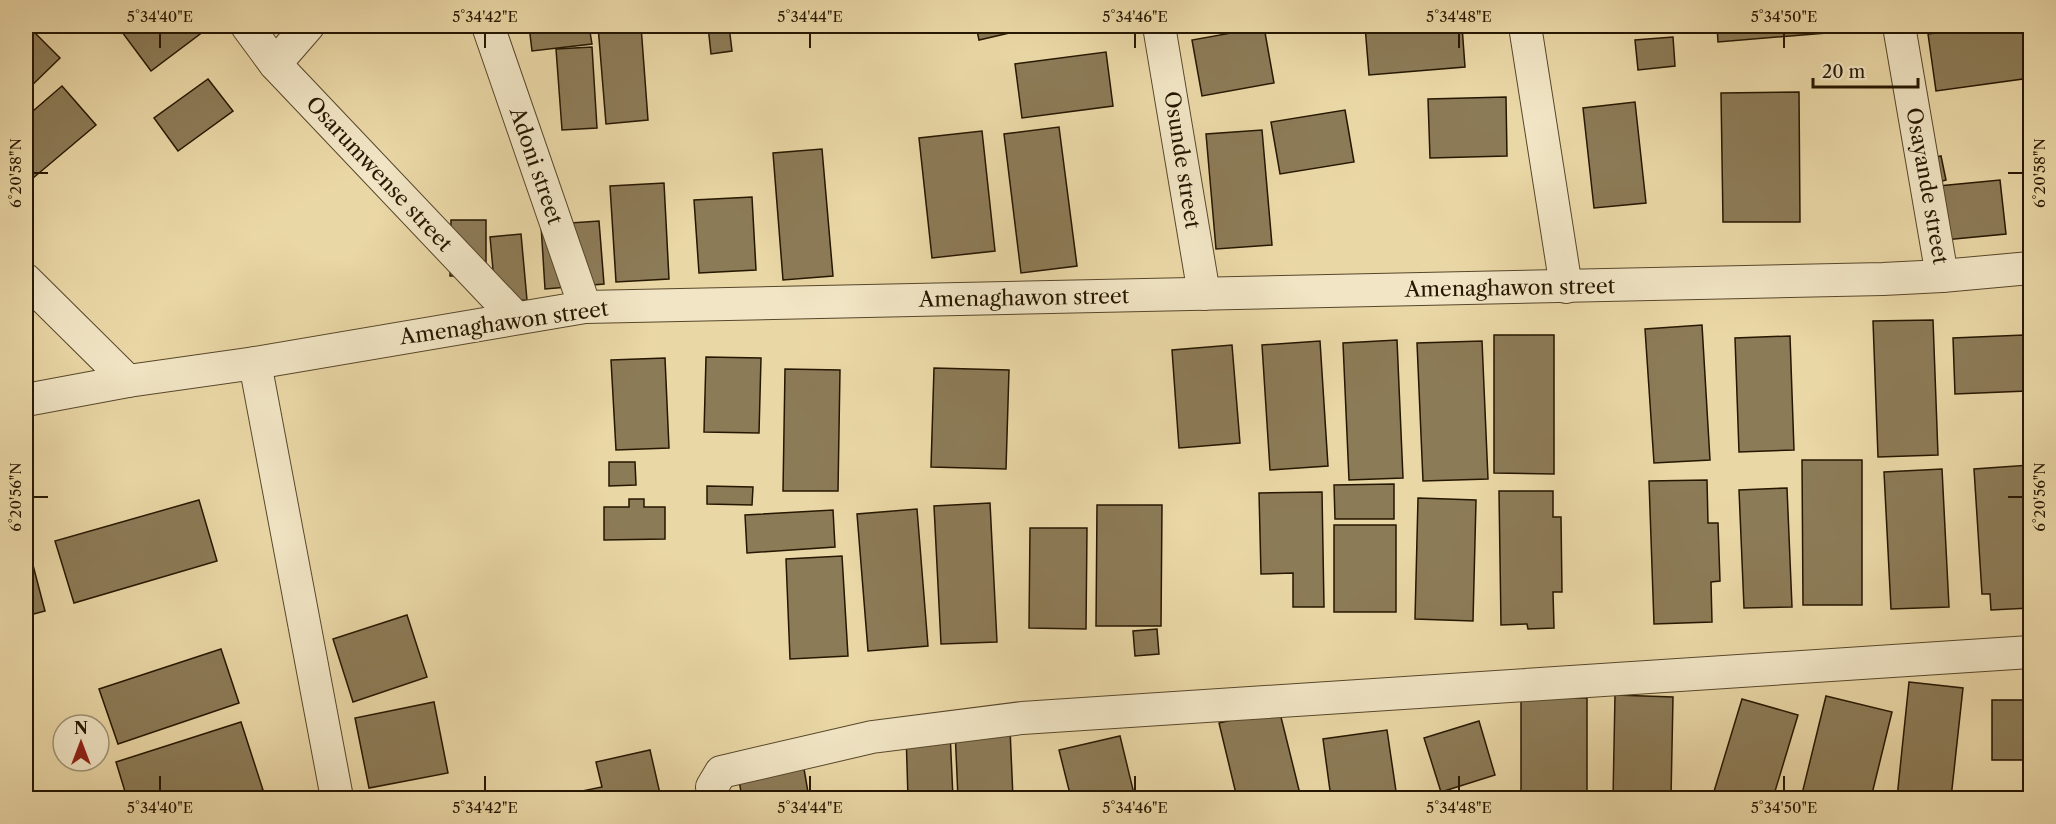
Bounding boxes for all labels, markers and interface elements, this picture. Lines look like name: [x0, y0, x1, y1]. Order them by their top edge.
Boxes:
text: 5°34'40"E: [127, 7, 193, 26]
text: 5°34'42"E: [452, 7, 518, 26]
text: 5°34'44"E: [777, 7, 843, 26]
text: 5°34'46"E: [1102, 7, 1168, 26]
text: 5°34'48"E: [1426, 7, 1492, 26]
text: 5°34'50"E: [1751, 7, 1817, 26]
scale bar: [1813, 51, 1918, 89]
text: 20 m: [1822, 61, 1866, 83]
street label: Osunde street: [1159, 89, 1206, 231]
street label: Osarumwense street: [301, 91, 458, 257]
street label: Adoni street: [504, 103, 568, 228]
street label: Osayande street: [1901, 106, 1954, 267]
text: 6°20'58"N: [6, 138, 25, 208]
text: 6°20'58"N: [2030, 138, 2049, 208]
street label: Amenaghawon street: [1404, 273, 1616, 302]
street label: Amenaghawon street: [918, 283, 1130, 312]
street label: Amenaghawon street: [397, 295, 610, 350]
text: 6°20'56"N: [6, 462, 25, 532]
text: 6°20'56"N: [2030, 462, 2049, 532]
north arrow: [51, 713, 111, 773]
text: N: [74, 718, 88, 738]
text: 5°34'40"E: [127, 798, 193, 817]
text: 5°34'42"E: [452, 798, 518, 817]
text: 5°34'44"E: [777, 798, 843, 817]
text: 5°34'46"E: [1102, 798, 1168, 817]
text: 5°34'48"E: [1426, 798, 1492, 817]
text: 5°34'50"E: [1751, 798, 1817, 817]

